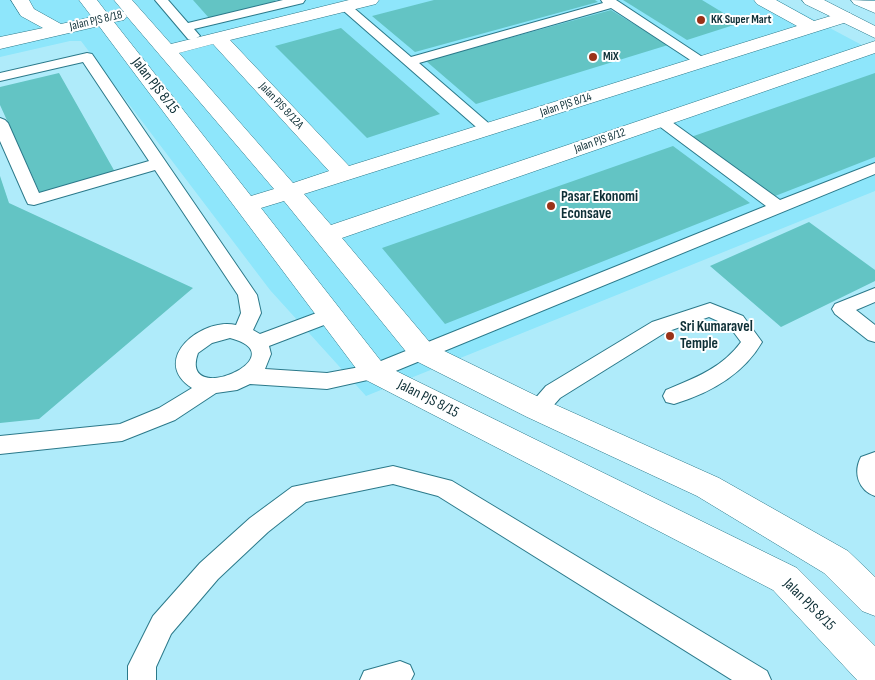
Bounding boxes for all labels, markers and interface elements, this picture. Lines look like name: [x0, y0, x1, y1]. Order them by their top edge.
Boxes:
street label: Jalan PJS 8/18: [68, 8, 124, 34]
place label: KK Super Mart: [711, 13, 772, 27]
marker: KK Super Mart: [695, 14, 707, 26]
place label: MiX: [603, 50, 619, 64]
marker: MiX: [587, 51, 599, 63]
street label: Jalan PJS 8/15: [127, 54, 183, 118]
street label: Jalan PJS 8/12A: [256, 80, 306, 132]
street label: Jalan PJS 8/14: [538, 90, 594, 120]
street label: Jalan PJS 8/12: [572, 126, 628, 156]
place label: Pasar Ekonomi Econsave: [561, 188, 638, 223]
marker: Pasar Ekonomi Econsave: [545, 200, 557, 212]
place label: Sri Kumaravel Temple: [680, 318, 753, 353]
marker: Sri Kumaravel Temple: [664, 330, 676, 342]
street label: Jalan PJS 8/15: [394, 376, 462, 422]
street label: Jalan PJS 8/15: [779, 575, 839, 635]

